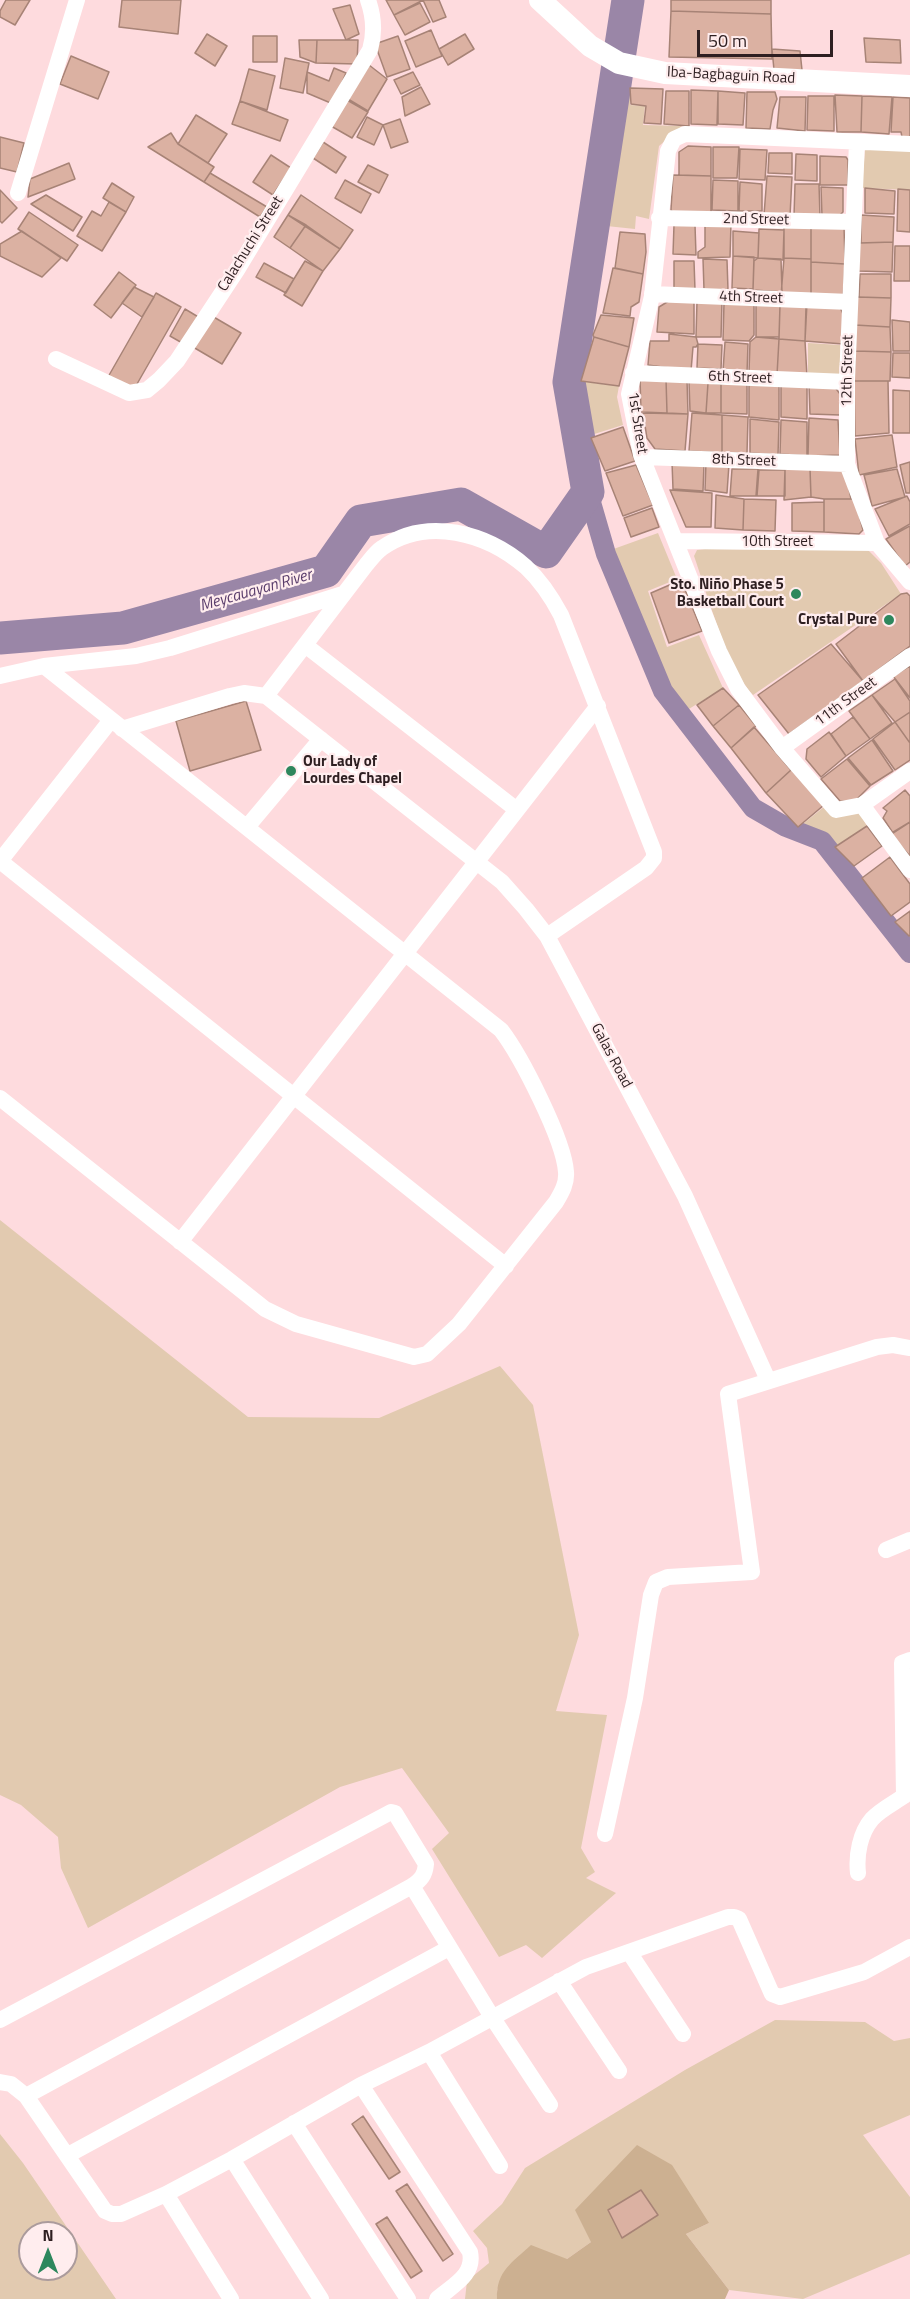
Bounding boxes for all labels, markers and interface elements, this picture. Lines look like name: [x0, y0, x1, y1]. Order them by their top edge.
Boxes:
scale bar: [700, 18, 836, 56]
text: 50 m: [708, 27, 747, 54]
street label: Iba-Bagbaguin Road: [666, 64, 796, 88]
street label: Calachuchi Street: [214, 193, 288, 295]
street label: 2nd Street: [723, 210, 789, 230]
street label: 4th Street: [719, 288, 783, 308]
street label: 12th Street: [838, 335, 858, 407]
street label: 6th Street: [708, 368, 772, 388]
street label: 1st Street: [623, 391, 651, 455]
street label: 8th Street: [712, 451, 776, 471]
street label: 10th Street: [741, 533, 813, 551]
water label: Meycauayan River: [198, 566, 314, 616]
place label: Sto. Niño Phase 5 Basketball Court: [670, 576, 784, 611]
marker: Sto. Niño Phase 5 Basketball Court: [789, 587, 803, 601]
place label: Crystal Pure: [798, 611, 877, 629]
marker: Crystal Pure: [882, 613, 896, 627]
street label: 11th Street: [812, 674, 880, 730]
place label: Our Lady of Lourdes Chapel: [303, 753, 402, 788]
marker: Our Lady of Lourdes Chapel: [284, 764, 298, 778]
street label: Galas Road: [587, 1021, 635, 1091]
north arrow: [18, 2221, 78, 2281]
text: N: [42, 2223, 54, 2247]

